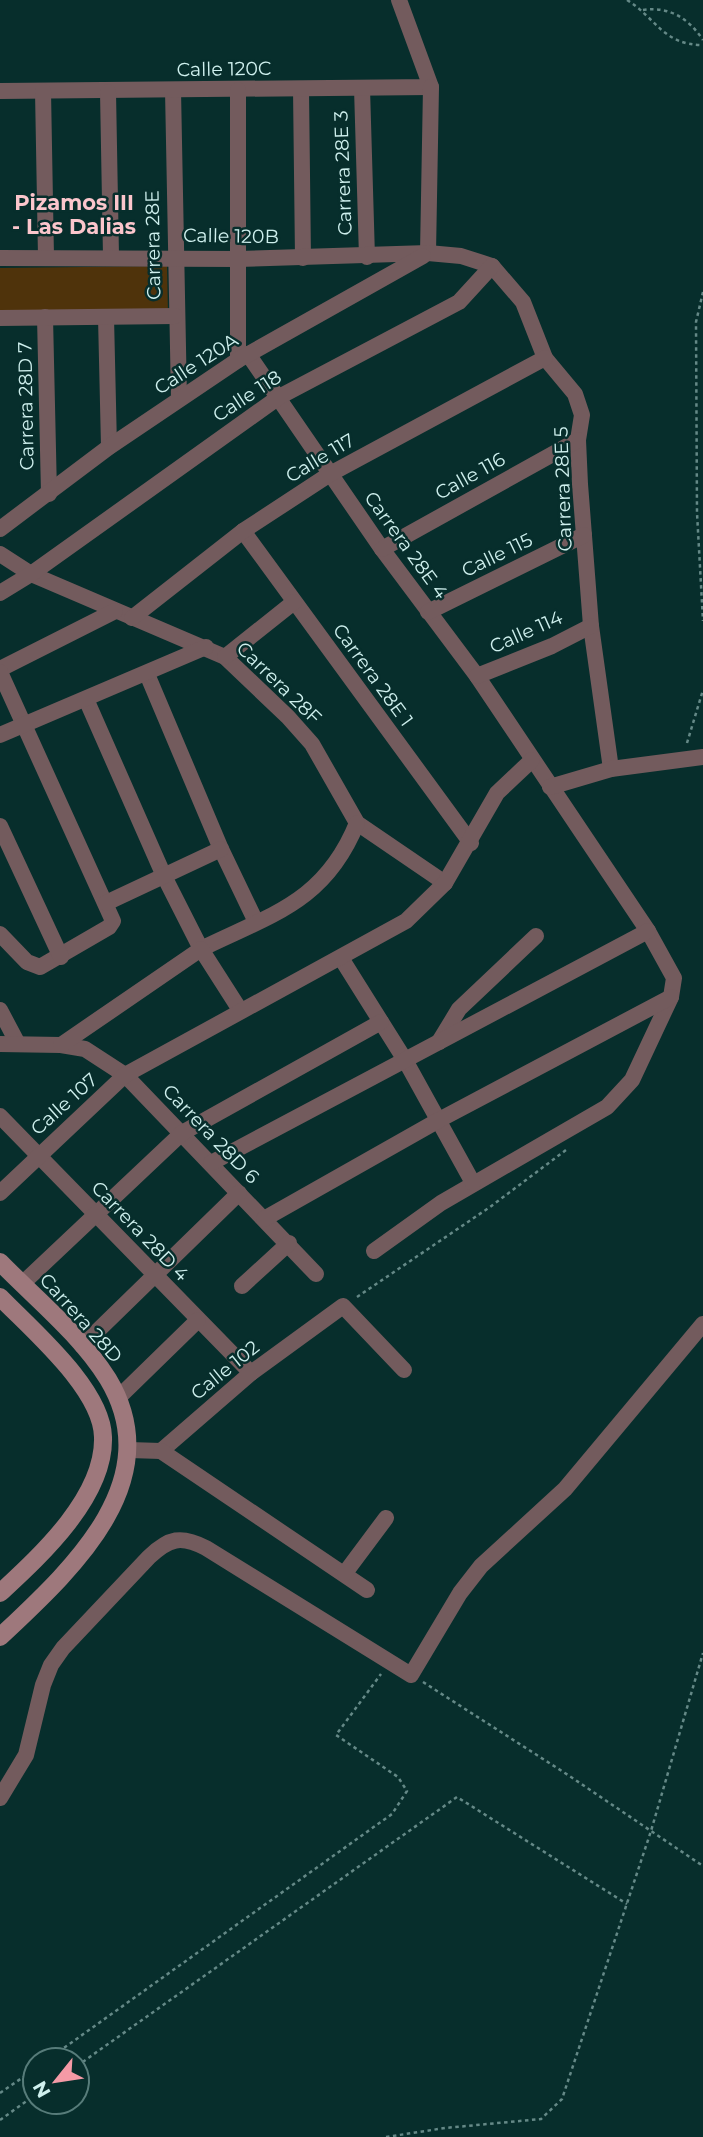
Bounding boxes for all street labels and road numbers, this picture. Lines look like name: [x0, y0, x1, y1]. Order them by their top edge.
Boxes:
street label: Calle 120C: [176, 57, 272, 81]
street label: Carrera 28E 3: [329, 110, 357, 236]
street label: Carrera 28E: [141, 190, 165, 300]
street label: Calle 120B: [183, 224, 279, 248]
street label: Calle 120A: [150, 328, 242, 399]
street label: Carrera 28D 7: [13, 341, 39, 471]
street label: Calle 118: [208, 365, 286, 427]
street label: Carrera 28E 5: [549, 426, 577, 552]
street label: Calle 117: [281, 429, 359, 487]
street label: Calle 116: [431, 447, 509, 505]
street label: Carrera 28E 4: [359, 487, 453, 604]
street label: Calle 115: [458, 528, 536, 582]
street label: Calle 114: [486, 606, 566, 658]
street label: Carrera 28E 1: [328, 619, 418, 731]
street label: Carrera 28F: [232, 637, 326, 729]
street label: Calle 107: [26, 1068, 102, 1140]
street label: Carrera 28D 6: [158, 1080, 264, 1188]
street label: Carrera 28D 4: [87, 1176, 194, 1286]
street label: Carrera 28D: [35, 1268, 127, 1368]
street label: Calle 102: [186, 1335, 264, 1405]

